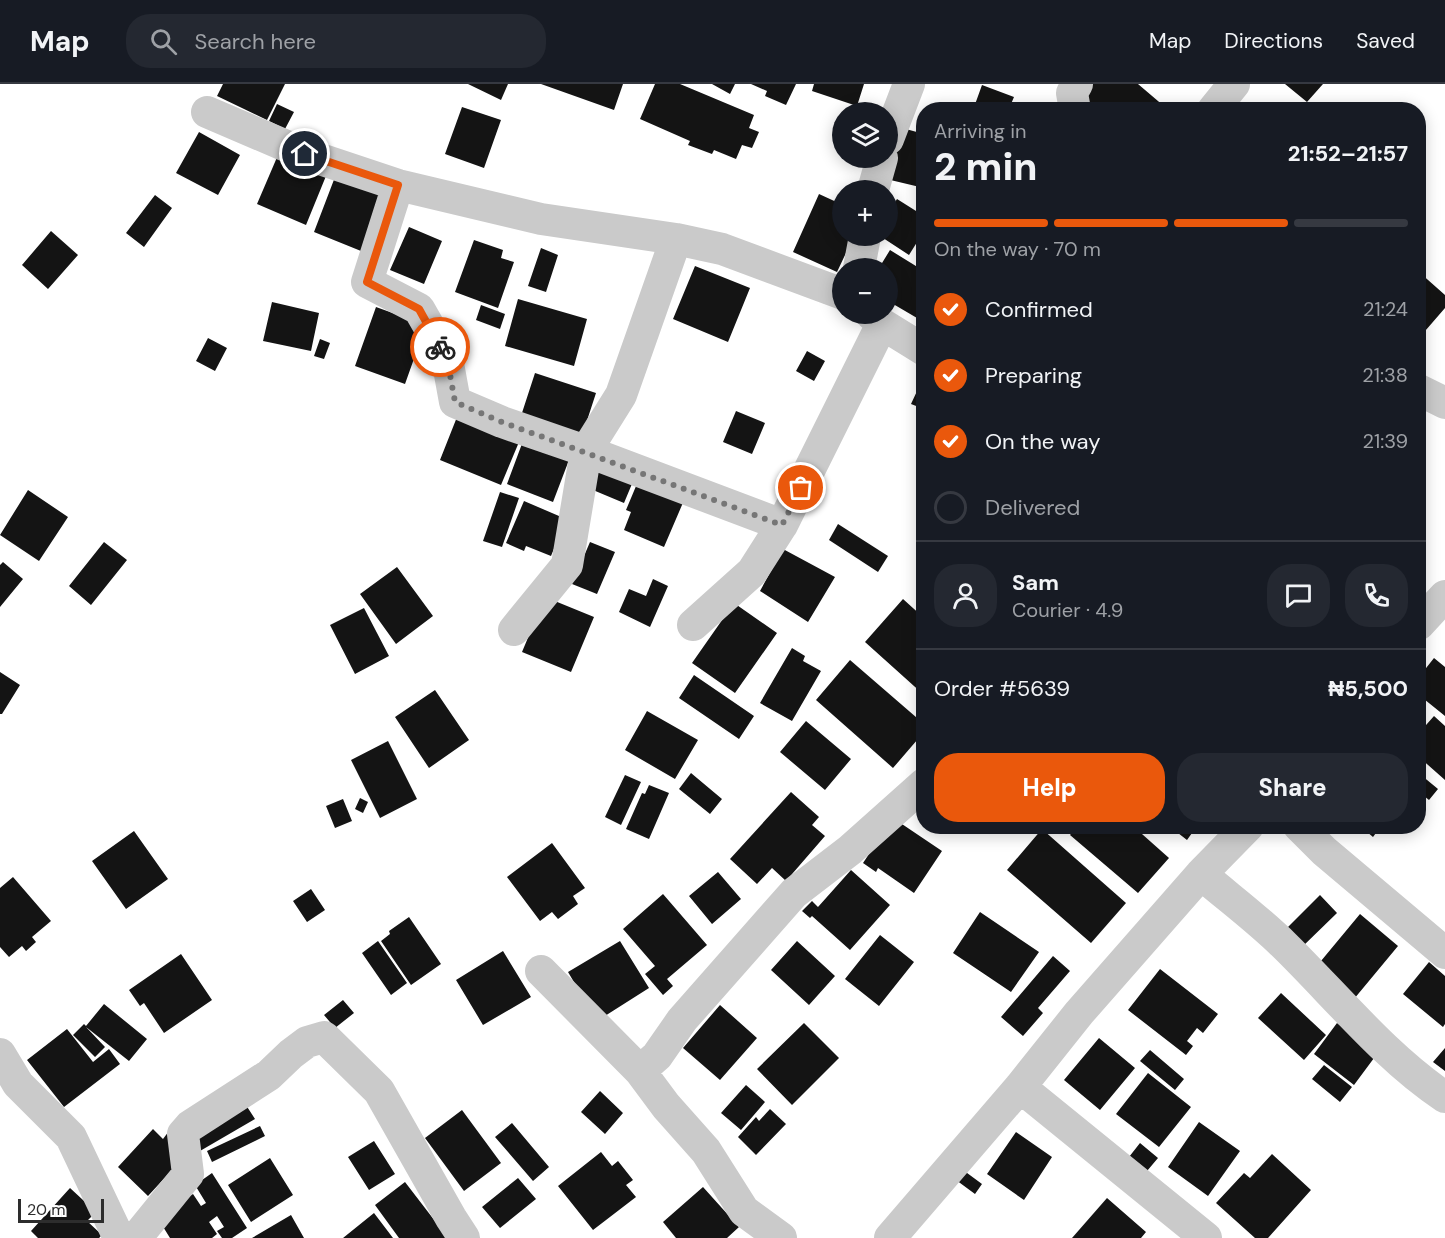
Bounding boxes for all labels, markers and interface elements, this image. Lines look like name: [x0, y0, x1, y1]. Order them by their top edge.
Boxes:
search box: [126, 14, 546, 68]
text: Map: [30, 23, 90, 60]
icon: search: [147, 25, 180, 58]
text: Search here: [195, 27, 316, 56]
text: Map: [1149, 27, 1191, 55]
text: Directions: [1224, 27, 1323, 55]
text: Saved: [1356, 27, 1415, 55]
map controls: [832, 102, 898, 324]
button: layers: [832, 102, 898, 168]
text: Arriving in: [934, 118, 1026, 144]
pin: [279, 128, 330, 179]
icon: home: [288, 137, 321, 170]
text: 21:52–21:57: [1288, 139, 1408, 168]
text: 2 min: [934, 141, 1038, 192]
button: +: [832, 180, 898, 246]
text: On the way · 70 m: [934, 236, 1101, 262]
button: −: [832, 258, 898, 324]
icon: check: [934, 293, 967, 326]
text: Confirmed: [985, 295, 1093, 324]
text: 21:24: [1363, 296, 1408, 322]
courier: [410, 317, 470, 377]
icon: bike: [424, 331, 457, 364]
icon: check: [934, 359, 967, 392]
text: Preparing: [985, 361, 1082, 390]
text: 21:38: [1362, 362, 1408, 388]
icon: check: [934, 425, 967, 458]
text: On the way: [985, 427, 1100, 456]
text: 21:39: [1362, 428, 1408, 454]
pin: [775, 462, 826, 513]
icon: bag: [784, 471, 817, 504]
text: Delivered: [985, 493, 1080, 522]
button: person: [934, 564, 997, 627]
button: chat: [1267, 564, 1330, 627]
button: phone: [1345, 564, 1408, 627]
text: Sam: [1012, 568, 1059, 597]
text: Courier · 4.9: [1012, 597, 1123, 623]
text: Order #5639: [934, 674, 1070, 703]
text: ₦5,500: [1328, 674, 1408, 703]
button: Help: [934, 753, 1165, 822]
button: Share: [1177, 753, 1408, 822]
scale bar: [18, 1196, 104, 1224]
text: 20 m: [27, 1199, 66, 1220]

